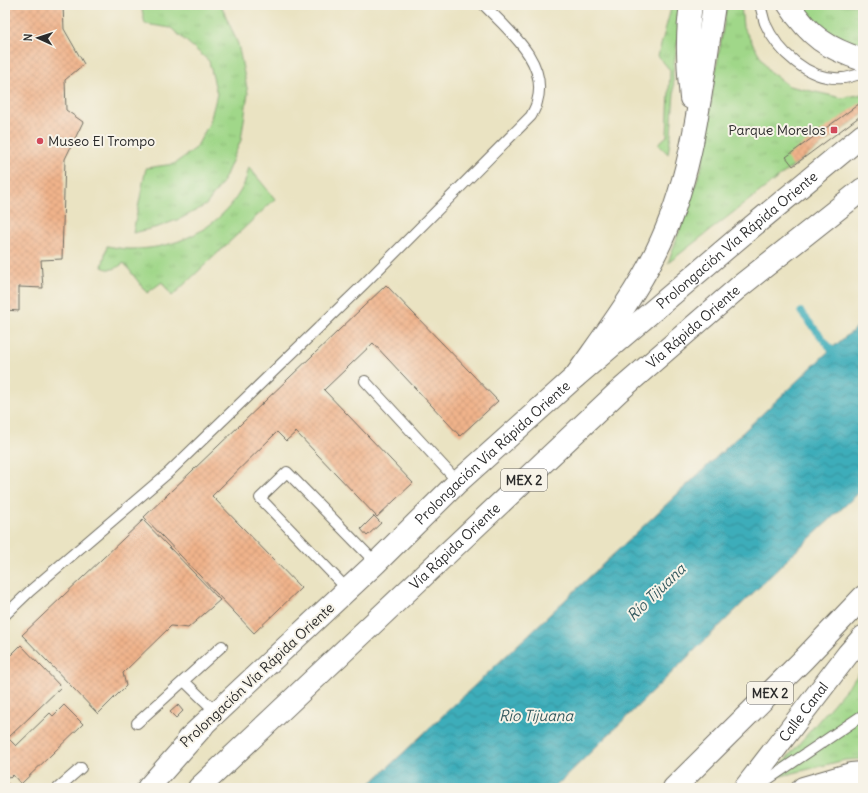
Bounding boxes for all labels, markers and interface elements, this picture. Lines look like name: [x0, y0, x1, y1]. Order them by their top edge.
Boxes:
north arrow: [18, 18, 58, 58]
text: N: [21, 33, 35, 42]
place label: Parque Morelos: [728, 121, 826, 139]
marker: Parque Morelos: [829, 125, 839, 135]
place label: Museo El Trompo: [48, 132, 155, 150]
marker: Museo El Trompo: [35, 136, 45, 146]
street label: Prolongación Vía Rápida Oriente: [653, 168, 821, 313]
street label: Vía Rápida Oriente: [643, 281, 744, 372]
street label: Prolongación Vía Rápida Oriente: [411, 377, 574, 528]
road number: MEX 2: [501, 469, 547, 491]
street label: Vía Rápida Oriente: [406, 499, 504, 593]
water label: Río Tijuana: [623, 558, 690, 625]
street label: Prolongación Vía Rápida Oriente: [176, 599, 338, 751]
street label: Calle Canal: [775, 678, 832, 745]
road number: MEX 2: [747, 682, 793, 704]
water label: Rio Tijuana: [499, 706, 574, 725]

